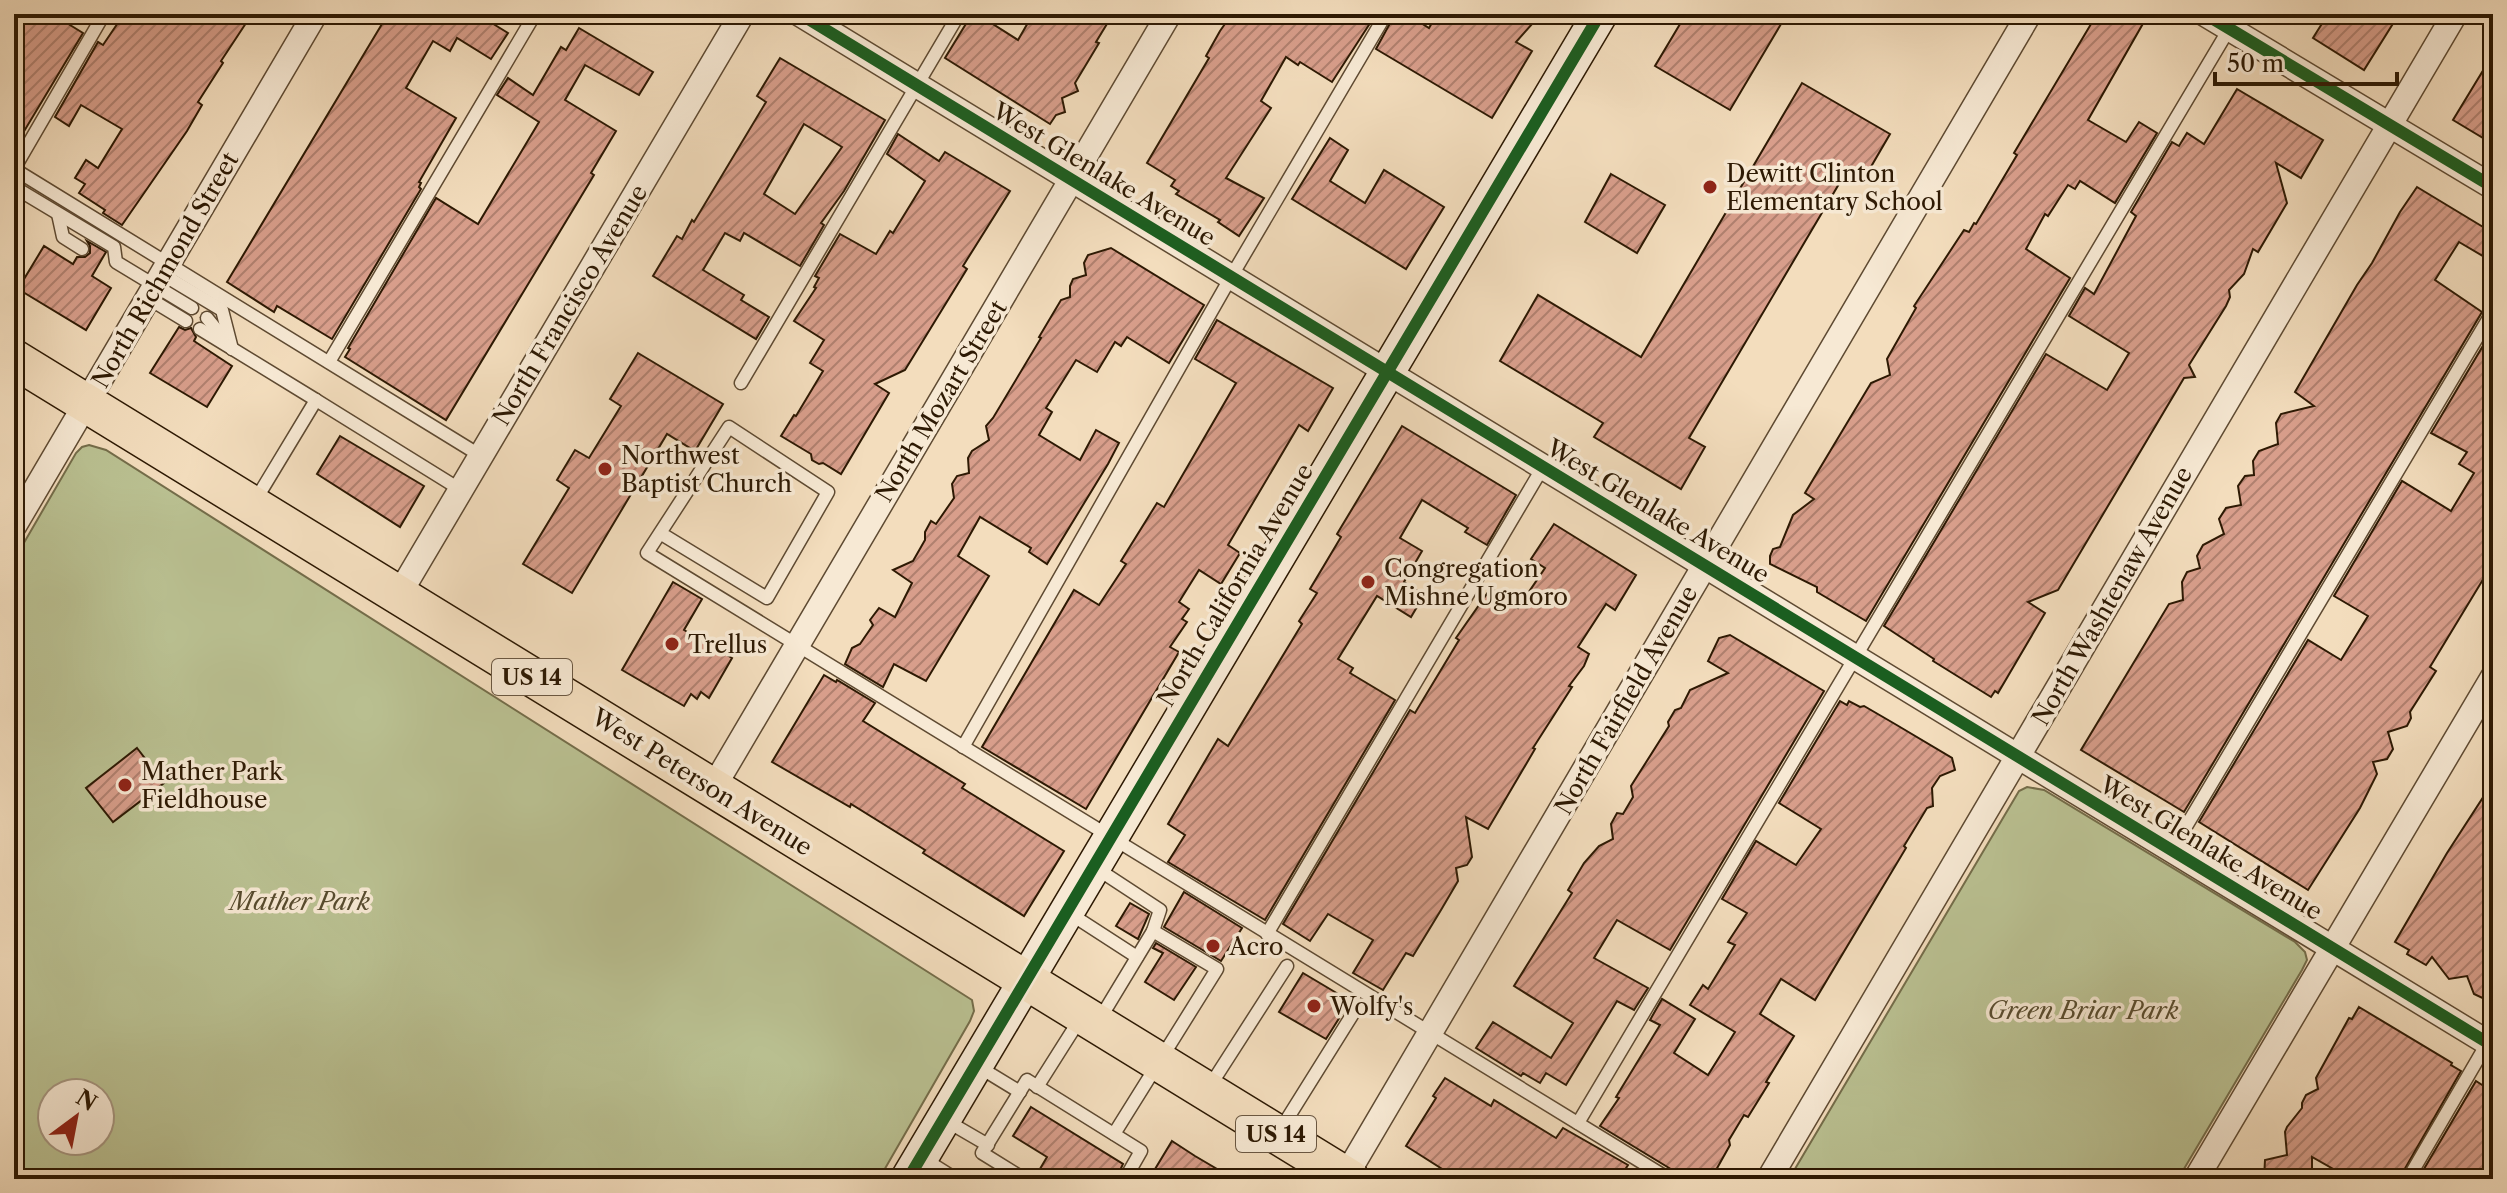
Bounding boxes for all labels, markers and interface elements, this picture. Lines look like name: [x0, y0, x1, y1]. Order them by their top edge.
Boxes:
scale bar: [2215, 36, 2397, 86]
text: 50 m: [2227, 49, 2284, 78]
street label: West Glenlake Avenue: [987, 95, 1221, 252]
street label: North Richmond Street: [86, 146, 245, 393]
place label: Dewitt Clinton Elementary School: [1726, 159, 1943, 216]
marker: Dewitt Clinton Elementary School: [1701, 178, 1719, 196]
street label: North Francisco Avenue: [487, 179, 653, 431]
street label: North Mozart Street: [869, 294, 1013, 507]
street label: West Glenlake Avenue: [1541, 432, 1775, 589]
place label: Northwest Baptist Church: [621, 441, 792, 498]
street label: North California Avenue: [1151, 458, 1319, 712]
marker: Northwest Baptist Church: [596, 460, 614, 478]
street label: North Washtenaw Avenue: [2026, 461, 2198, 731]
place label: Congregation Mishne Ugmoro: [1384, 554, 1568, 611]
marker: Congregation Mishne Ugmoro: [1359, 573, 1377, 591]
street label: North Fairfield Avenue: [1548, 580, 1704, 820]
place label: Trellus: [688, 630, 767, 659]
marker: Trellus: [663, 635, 681, 653]
road number: US 14: [492, 659, 572, 695]
street label: West Peterson Avenue: [586, 702, 818, 862]
place label: Mather Park Fieldhouse: [141, 757, 284, 814]
street label: West Glenlake Avenue: [2094, 769, 2328, 926]
marker: Mather Park Fieldhouse: [116, 776, 134, 794]
park label: Mather Park: [227, 887, 370, 916]
place label: Acro: [1228, 932, 1284, 961]
marker: Acro: [1204, 937, 1222, 955]
place label: Wolfy's: [1329, 992, 1414, 1021]
park label: Green Briar Park: [1987, 996, 2179, 1025]
marker: Wolfy's: [1305, 997, 1323, 1015]
north arrow: [36, 1077, 116, 1157]
text: N: [71, 1084, 102, 1117]
road number: US 14: [1236, 1116, 1316, 1152]

